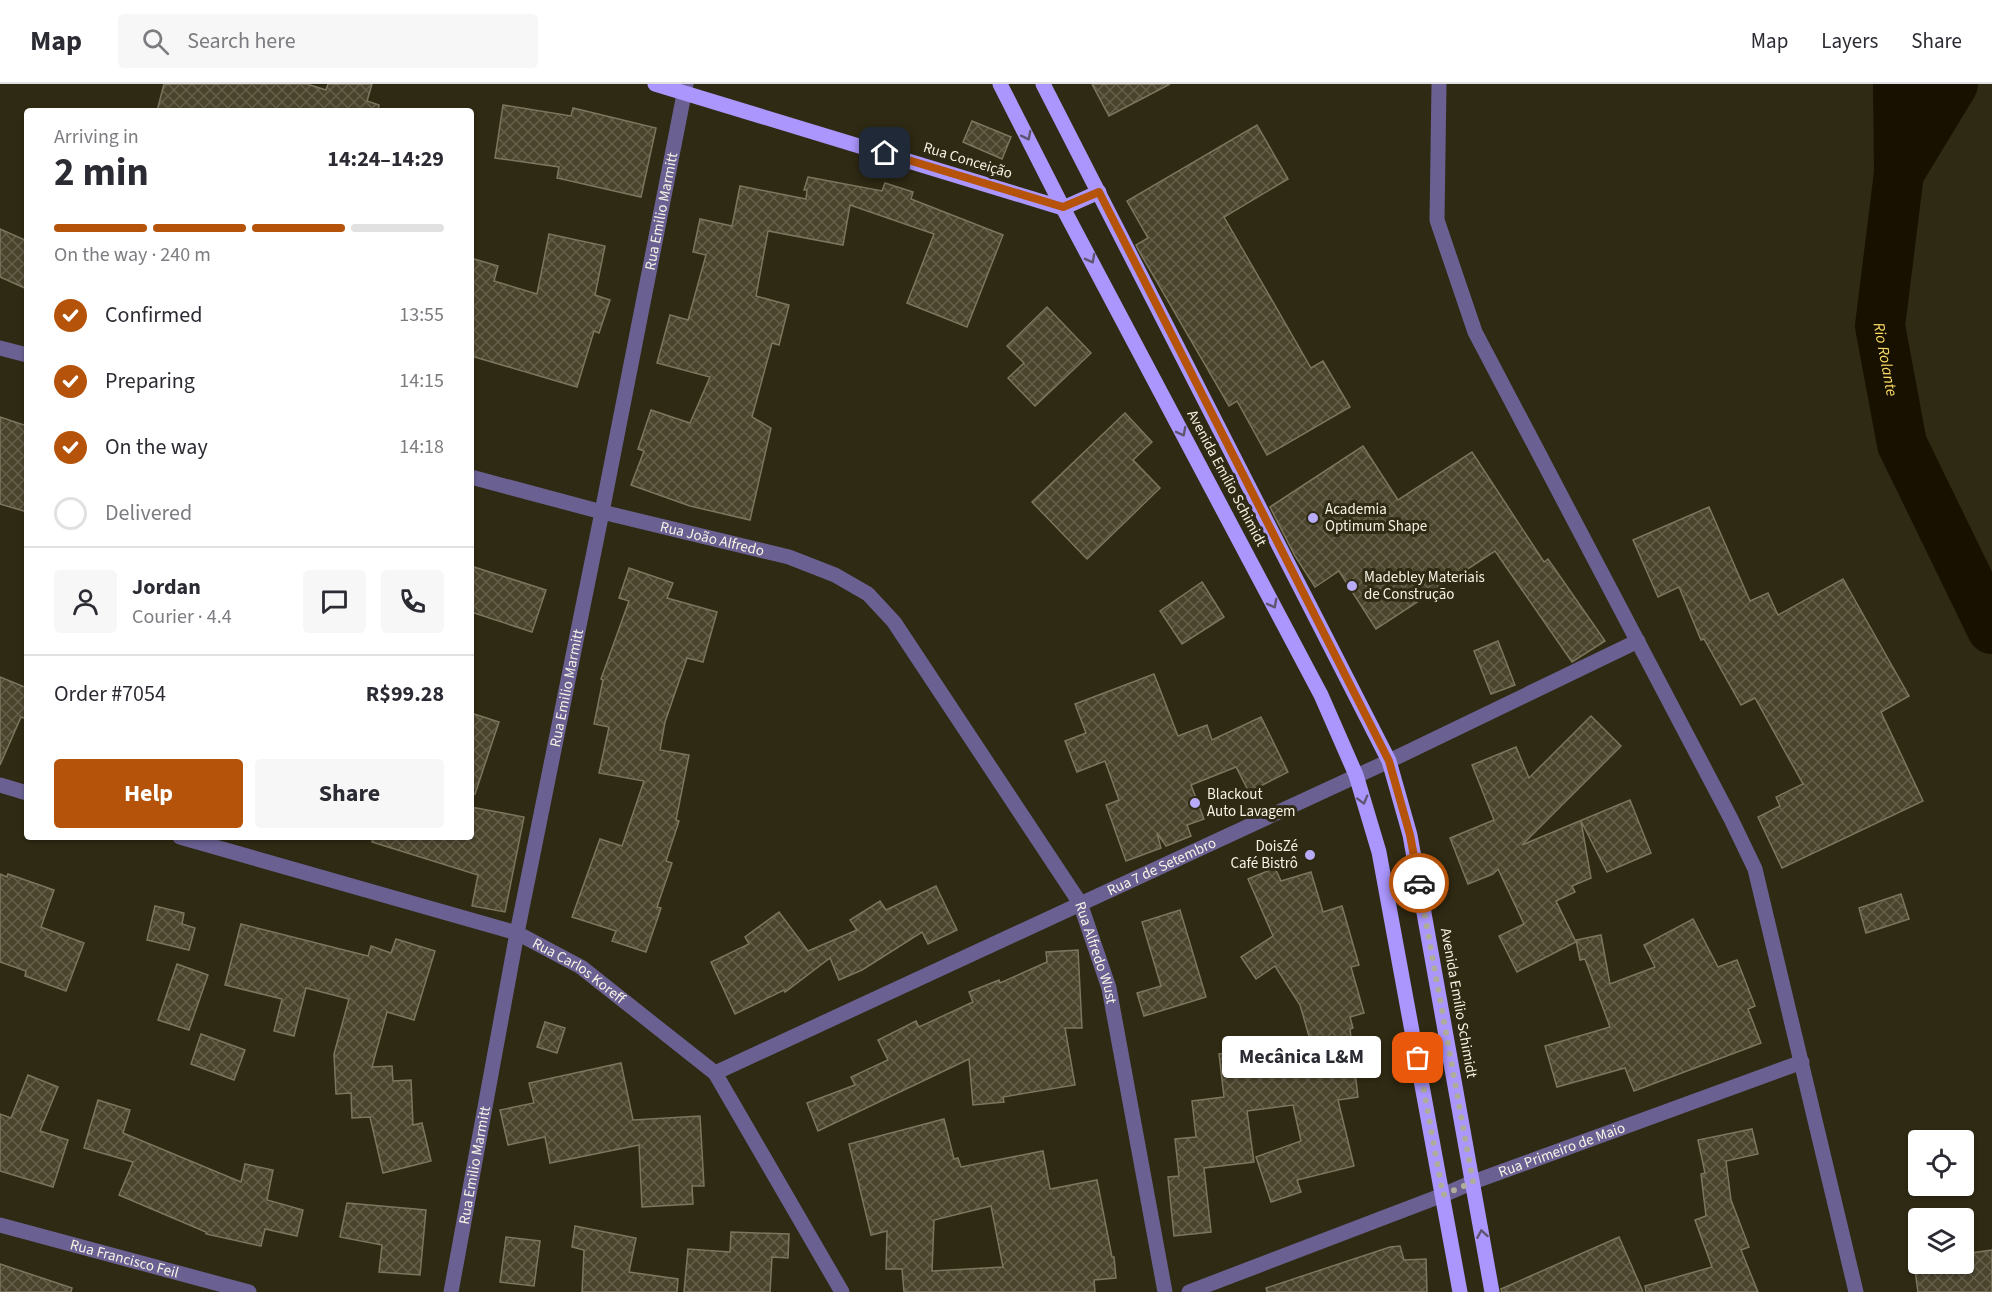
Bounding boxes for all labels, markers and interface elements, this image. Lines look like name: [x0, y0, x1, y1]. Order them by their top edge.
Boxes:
search box: [118, 14, 538, 68]
text: Map: [30, 21, 82, 61]
icon: search: [139, 25, 172, 58]
text: Search here: [187, 25, 296, 57]
text: Map: [1751, 26, 1788, 56]
text: Layers: [1821, 26, 1878, 56]
text: Share: [1911, 26, 1962, 56]
text: Arriving in: [54, 123, 139, 151]
pin: [859, 127, 910, 178]
one-way arrow: [1020, 130, 1031, 140]
icon: home: [868, 136, 901, 169]
street label: Rua Conceição: [921, 137, 1015, 184]
text: 14:24–14:29: [327, 143, 444, 175]
text: 2 min: [54, 145, 149, 201]
street label: Rua Emilio Marmitt: [640, 151, 683, 272]
text: On the way · 240 m: [54, 241, 211, 269]
one-way arrow: [1083, 253, 1095, 264]
icon: check: [54, 299, 87, 332]
text: Confirmed: [105, 299, 202, 331]
text: 13:55: [399, 301, 444, 329]
water label: Rio Rolante: [1868, 321, 1903, 398]
icon: check: [54, 365, 87, 398]
text: Preparing: [105, 365, 195, 397]
text: 14:15: [399, 367, 444, 395]
street label: Avenida Emílio Schimidt: [1182, 406, 1272, 550]
one-way arrow: [1175, 425, 1186, 436]
icon: check: [54, 431, 87, 464]
text: On the way: [105, 431, 208, 463]
text: 14:18: [399, 433, 444, 461]
text: Delivered: [105, 497, 192, 529]
place label: Academia Optimum Shape: [1325, 499, 1427, 537]
marker: Academia Optimum Shape: [1306, 511, 1320, 525]
street label: Rua João Alfredo: [658, 516, 766, 562]
place label: Madebley Materiais de Construção: [1364, 567, 1485, 605]
button: person: [54, 570, 117, 633]
button: chat: [303, 570, 366, 633]
button: phone: [381, 570, 444, 633]
text: Jordan: [132, 571, 201, 603]
marker: Madebley Materiais de Construção: [1345, 579, 1359, 593]
one-way arrow: [1266, 598, 1277, 608]
text: Courier · 4.4: [132, 603, 232, 631]
street label: Rua Emilio Marmitt: [545, 627, 589, 749]
text: Order #7054: [54, 678, 166, 710]
text: R$99.28: [366, 678, 444, 710]
button: Help: [54, 759, 243, 828]
button: Share: [255, 759, 444, 828]
place label: Blackout Auto Lavagem: [1207, 784, 1296, 822]
one-way arrow: [1356, 794, 1368, 805]
marker: Blackout Auto Lavagem: [1188, 796, 1202, 810]
street label: Rua 7 de Setembro: [1104, 832, 1220, 901]
place label: DoisZé Café Bistrô: [1230, 836, 1298, 874]
marker: DoisZé Café Bistrô: [1303, 848, 1317, 862]
courier: [1389, 853, 1449, 913]
icon: car: [1403, 867, 1436, 900]
street label: Rua Alfredo Wust: [1069, 899, 1122, 1006]
street label: Avenida Emílio Schimidt: [1435, 926, 1482, 1080]
street label: Rua Carlos Koreff: [528, 933, 631, 1010]
pin: [1392, 1032, 1443, 1083]
callout: Mecânica L&M: [1223, 1037, 1382, 1079]
icon: bag: [1401, 1041, 1434, 1074]
text: Mecânica L&M: [1239, 1043, 1364, 1071]
street label: Rua Emilio Marmitt: [454, 1104, 496, 1226]
street label: Rua Primeiro de Maio: [1495, 1117, 1628, 1183]
map controls: [1908, 1130, 1974, 1274]
button: locate: [1908, 1130, 1974, 1196]
button: layers: [1908, 1208, 1974, 1274]
one-way arrow: [1476, 1230, 1489, 1240]
street label: Rua Francisco Feil: [68, 1234, 181, 1284]

